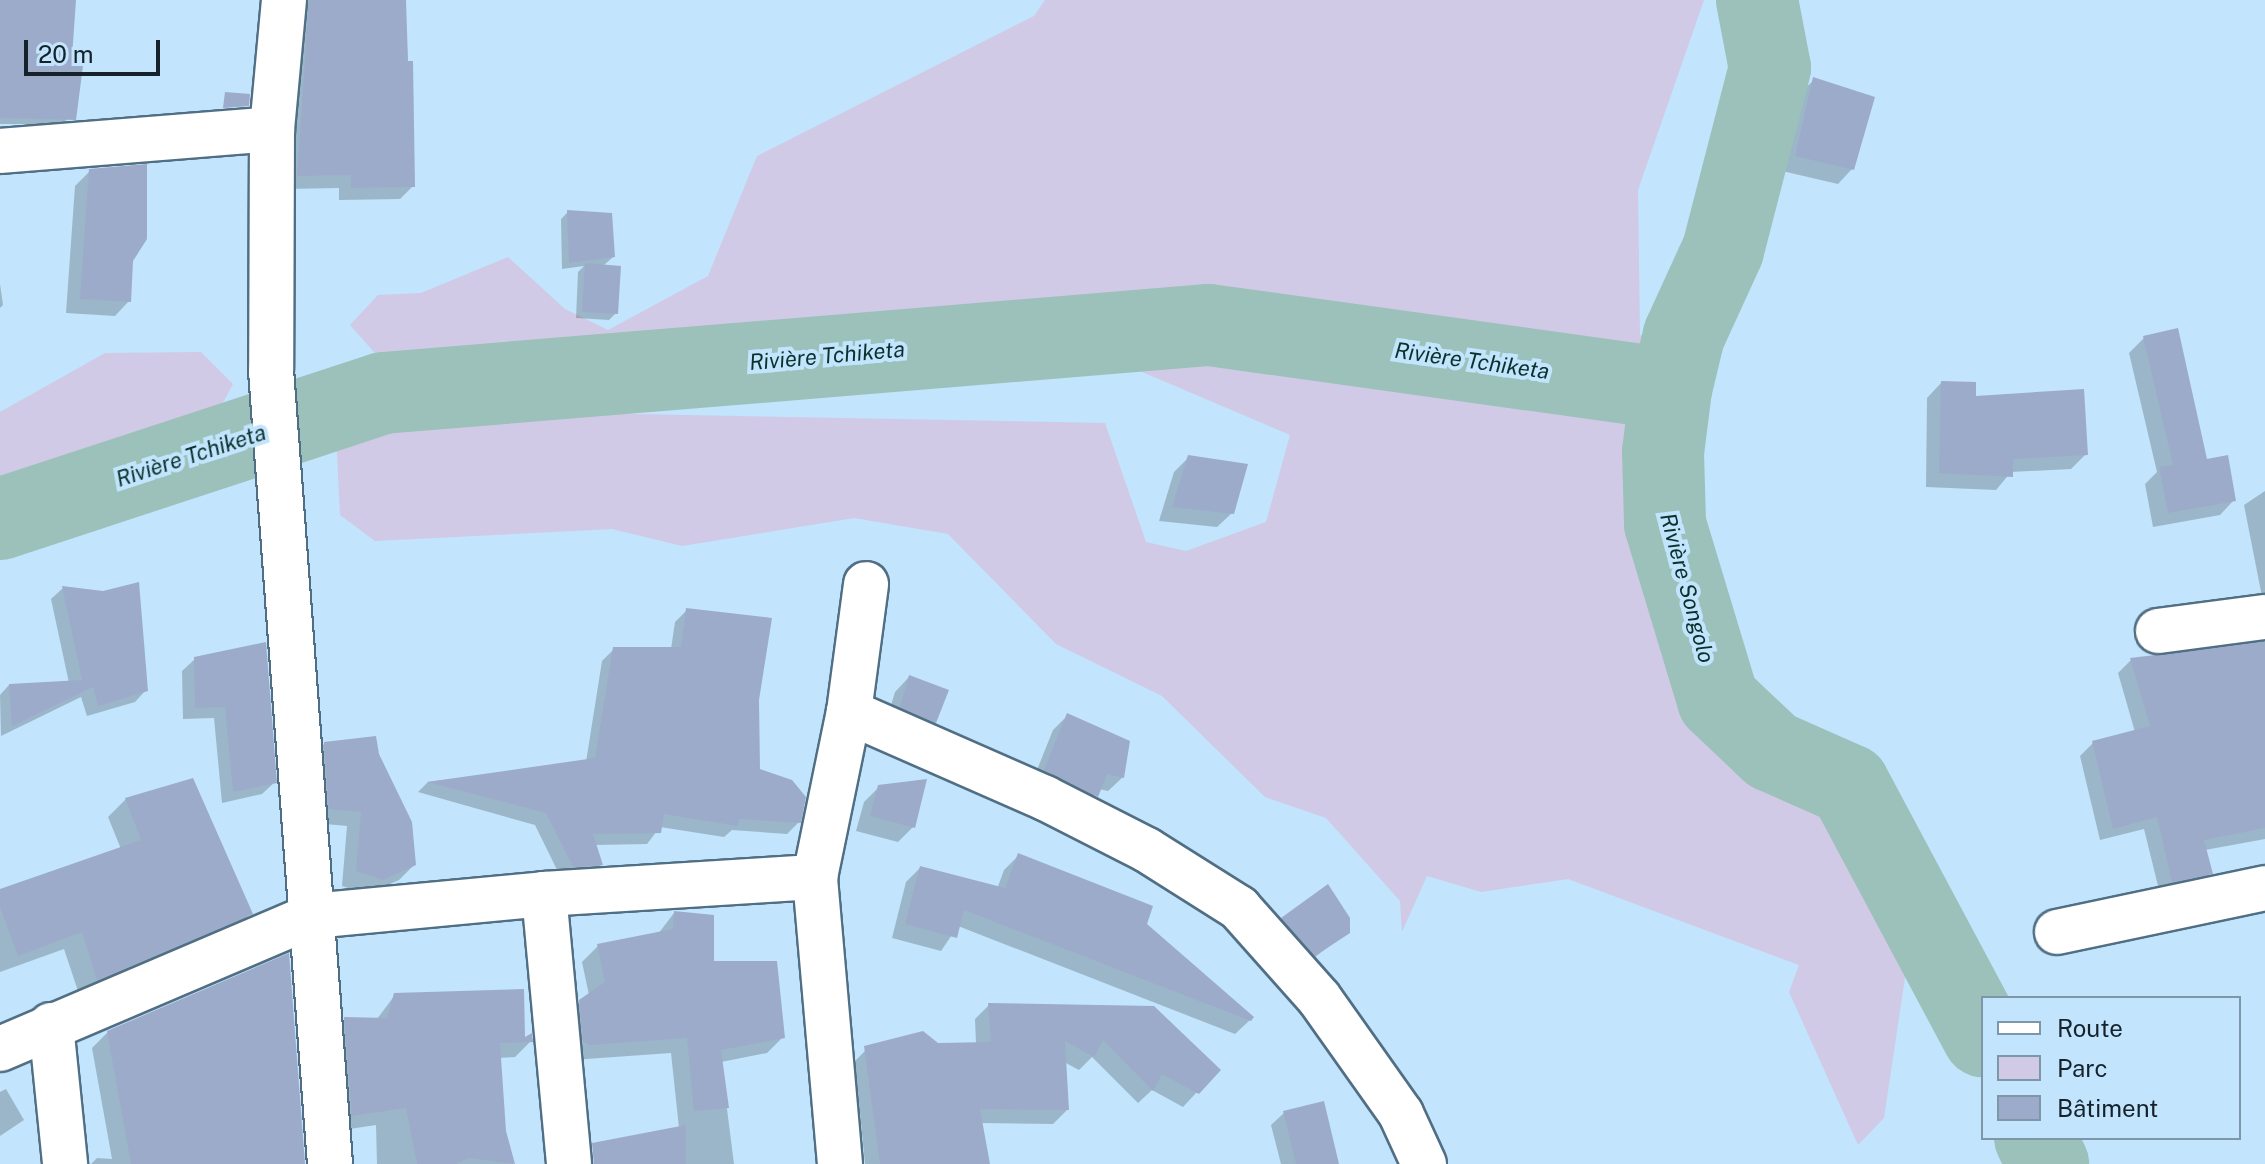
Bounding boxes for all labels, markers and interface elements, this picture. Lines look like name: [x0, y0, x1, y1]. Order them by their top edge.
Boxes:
scale bar: [28, 24, 164, 74]
text: 20 m: [38, 40, 94, 68]
water label: Rivière Tchiketa: [748, 336, 906, 376]
water label: Rivière Tchiketa: [1393, 337, 1551, 385]
water label: Rivière Tchiketa: [113, 419, 269, 493]
water label: Rivière Songolo: [1654, 510, 1720, 666]
legend: [1981, 996, 2241, 1140]
text: Route: [2057, 1014, 2123, 1042]
text: Parc: [2057, 1054, 2108, 1082]
text: Bâtiment: [2057, 1094, 2158, 1122]

